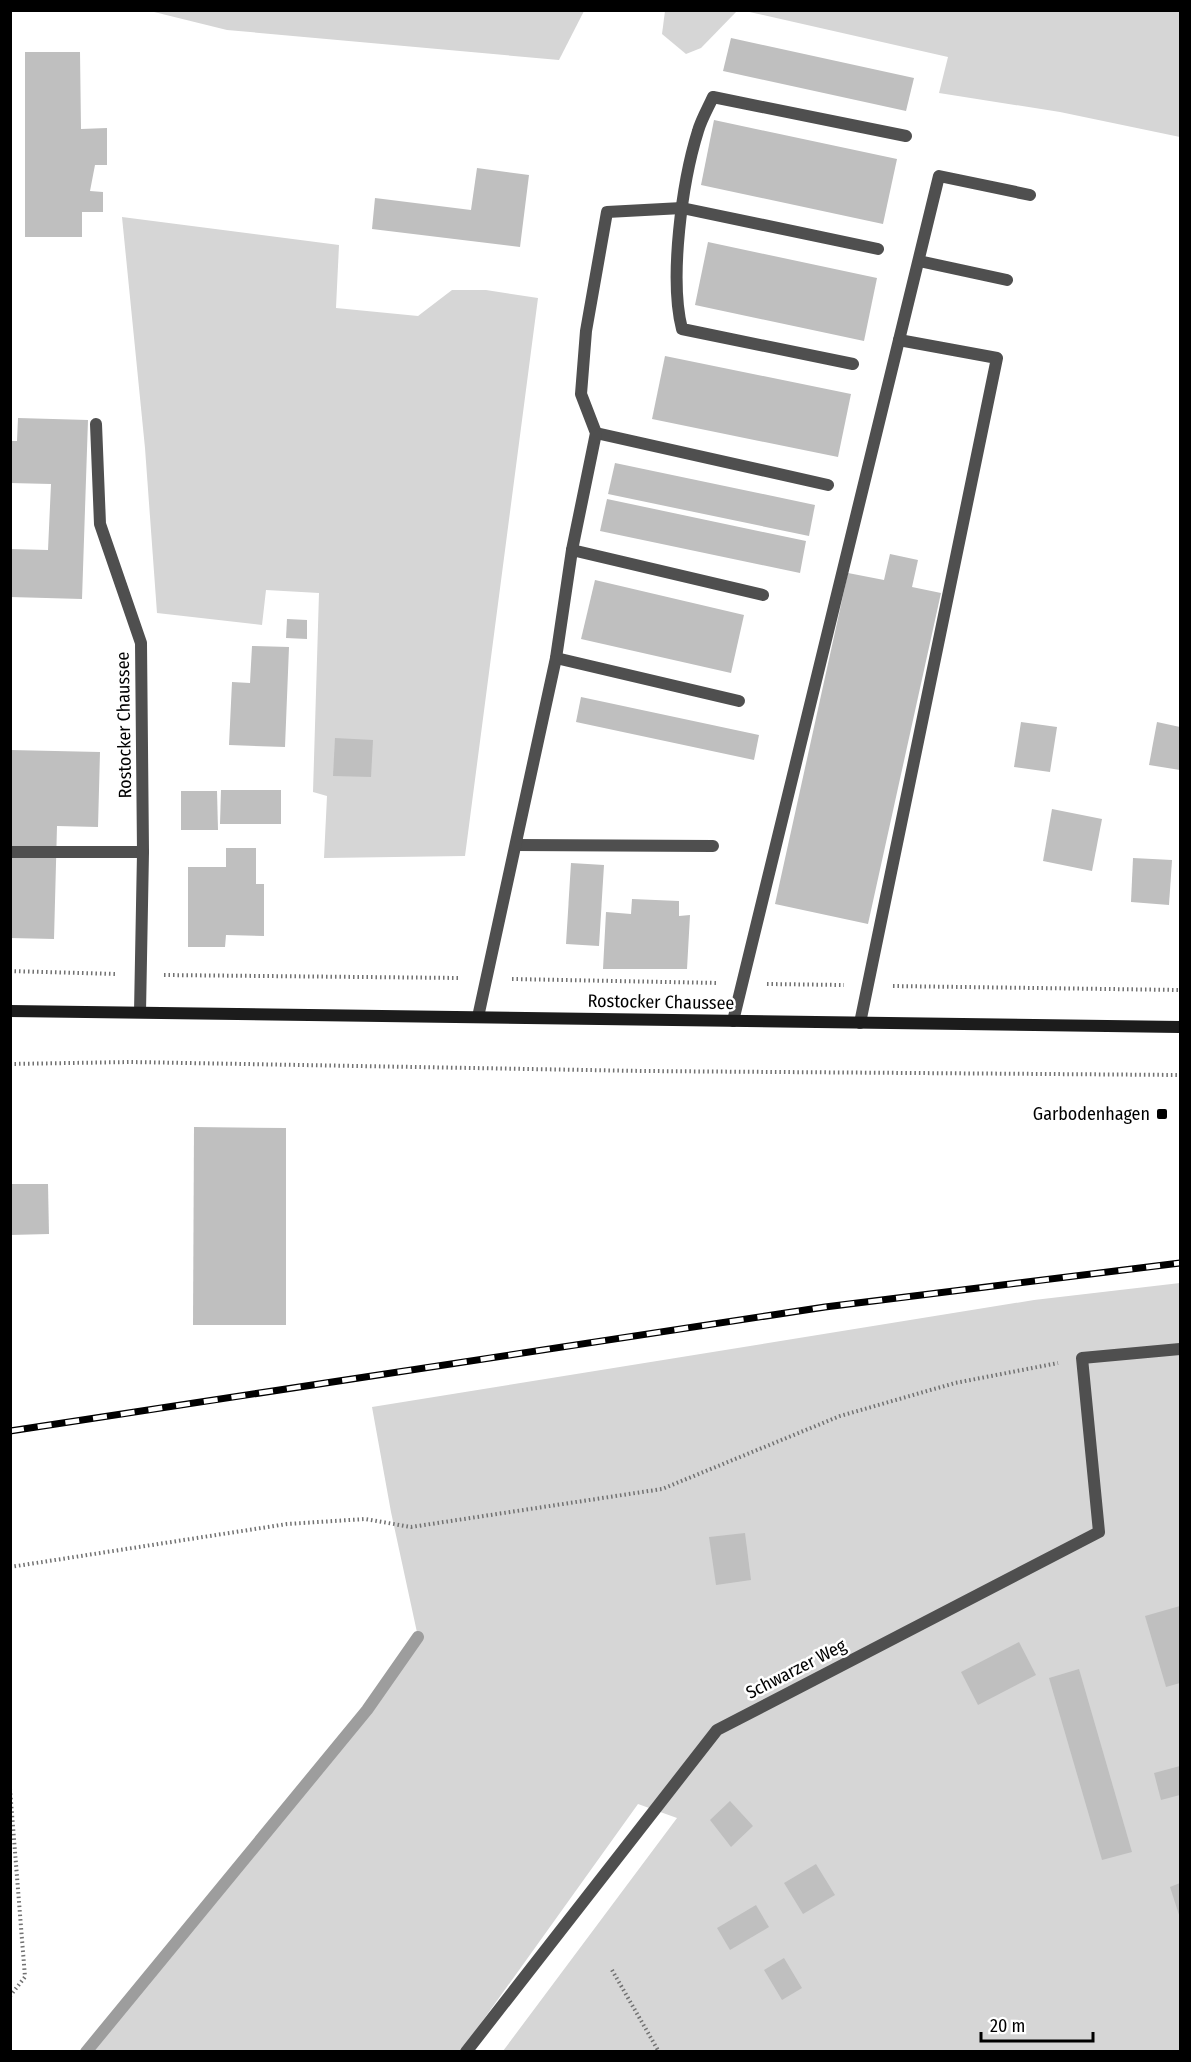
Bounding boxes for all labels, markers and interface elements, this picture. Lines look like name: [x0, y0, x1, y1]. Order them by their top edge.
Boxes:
street label: Rostocker Chaussee: [112, 651, 136, 799]
street label: Rostocker Chaussee: [587, 990, 735, 1014]
place label: Garbodenhagen: [1033, 1103, 1150, 1125]
marker: Garbodenhagen: [1155, 1107, 1169, 1121]
street label: Schwarzer Weg: [742, 1634, 850, 1704]
scale bar: [981, 2005, 1094, 2043]
text: 20 m: [990, 2015, 1025, 2037]

